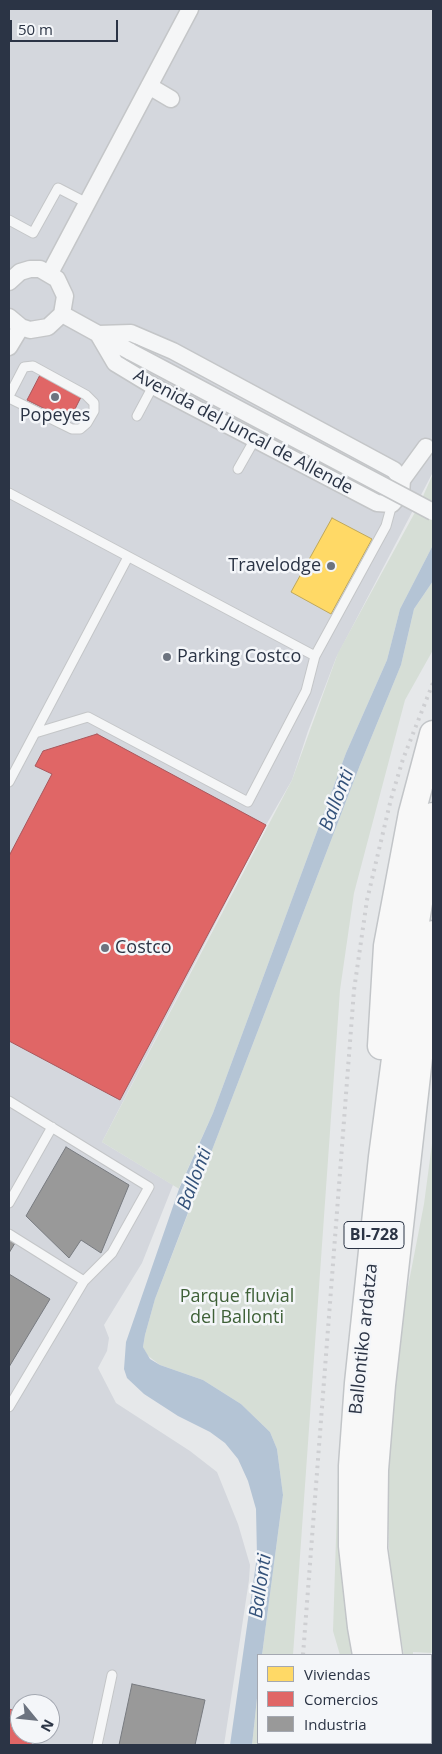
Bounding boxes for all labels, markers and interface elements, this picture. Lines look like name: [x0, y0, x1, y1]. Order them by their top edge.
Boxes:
scale bar: [12, 10, 120, 42]
text: 50 m: [18, 19, 53, 39]
street label: Avenida del Juncal de Allende: [130, 365, 356, 499]
marker: Popeyes: [49, 391, 61, 403]
place label: Popeyes: [20, 405, 90, 427]
place label: Travelodge: [228, 555, 321, 577]
marker: Travelodge: [325, 560, 337, 572]
place label: Parking Costco: [177, 646, 301, 668]
marker: Parking Costco: [161, 651, 173, 663]
water label: Ballonti: [315, 766, 359, 834]
place label: Costco: [115, 937, 172, 959]
marker: Costco: [99, 942, 111, 954]
water label: Ballonti: [173, 1145, 217, 1213]
road number: BI-728: [344, 1222, 404, 1248]
street label: Ballontiko ardatza: [345, 1262, 383, 1416]
park label: Parque fluvial del Ballonti: [180, 1286, 294, 1328]
water label: Ballonti: [245, 1553, 277, 1619]
legend: [257, 1654, 432, 1744]
text: Viviendas: [304, 1664, 370, 1684]
text: Comercios: [304, 1689, 378, 1709]
north arrow: [10, 1694, 60, 1744]
text: Industria: [304, 1714, 367, 1734]
text: N: [37, 1716, 59, 1735]

